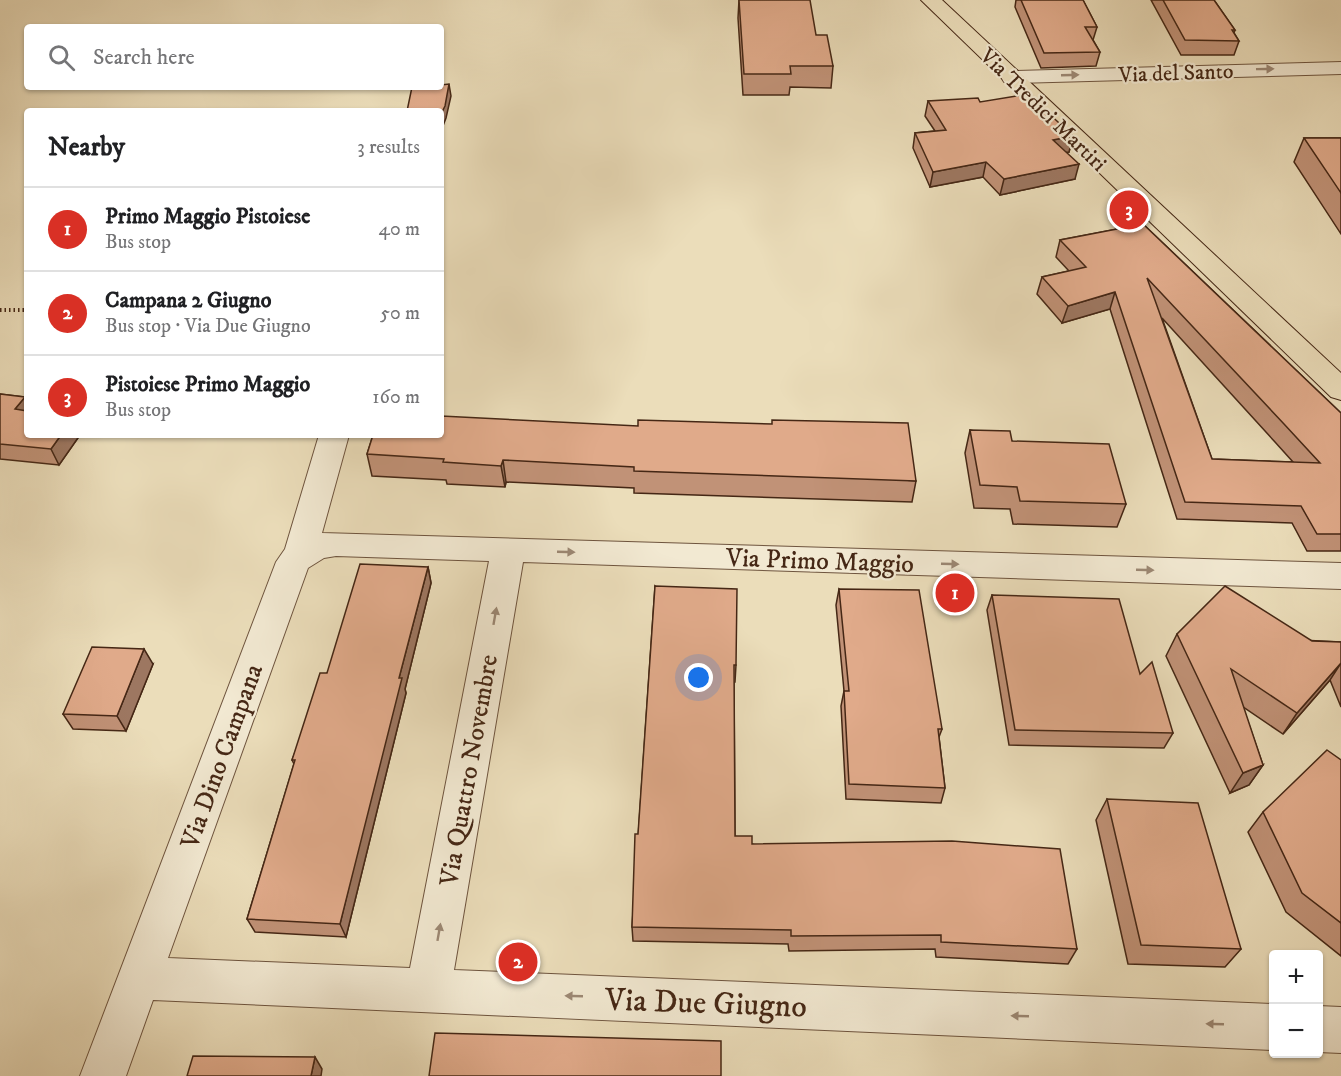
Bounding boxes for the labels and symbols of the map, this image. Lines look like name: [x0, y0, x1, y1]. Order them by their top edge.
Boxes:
street label: Via Tredici Martiri: [973, 42, 1112, 177]
street label: Via del Santo: [1117, 58, 1234, 89]
one-way arrow: [1255, 65, 1274, 74]
one-way arrow: [1061, 70, 1080, 80]
pin: 3: [1110, 188, 1148, 232]
street label: Via Primo Maggio: [724, 542, 915, 581]
one-way arrow: [557, 547, 576, 556]
one-way arrow: [941, 559, 960, 568]
one-way arrow: [1136, 565, 1155, 575]
pin: 1: [936, 570, 974, 616]
one-way arrow: [491, 607, 500, 626]
street label: Via Quattro Novembre: [433, 652, 506, 890]
street label: Via Dino Campana: [173, 660, 271, 854]
your location: [684, 663, 713, 692]
one-way arrow: [435, 923, 444, 942]
pin: 2: [498, 940, 538, 984]
street label: Via Due Giugno: [603, 980, 807, 1028]
one-way arrow: [564, 992, 583, 1001]
one-way arrow: [1011, 1011, 1030, 1020]
one-way arrow: [1206, 1020, 1225, 1029]

